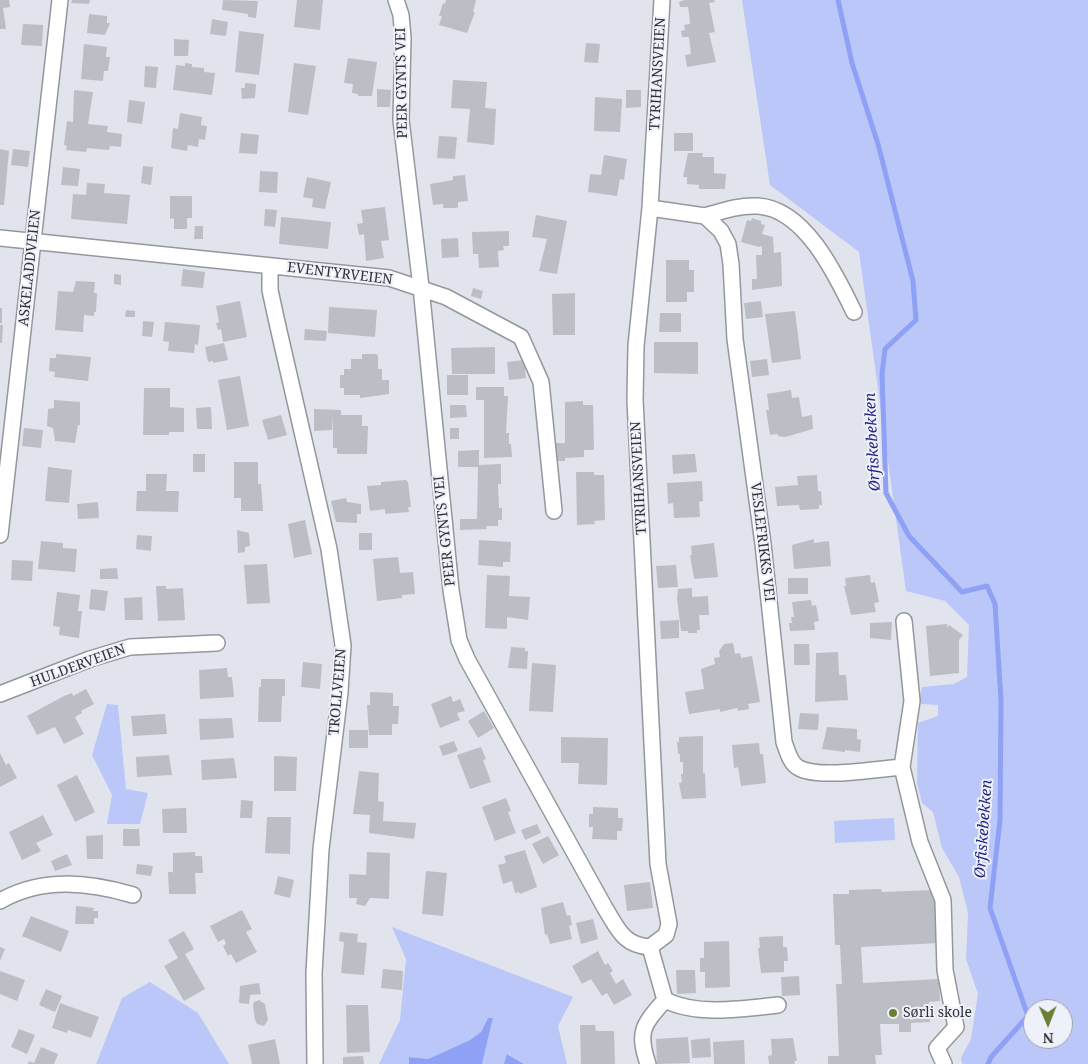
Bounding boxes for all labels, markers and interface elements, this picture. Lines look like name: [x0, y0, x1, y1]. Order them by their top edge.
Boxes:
street label: TYRIHANSVEIEN: [647, 17, 669, 131]
street label: PEER GYNTS VEI: [393, 27, 411, 139]
street label: ASKELADDVEIEN: [16, 209, 44, 327]
street label: EVENTYRVEIEN: [286, 259, 394, 289]
water label: Ørfiskebekken: [861, 392, 885, 492]
street label: TYRIHANSVEIEN: [628, 421, 650, 535]
street label: PEER GYNTS VEI: [431, 475, 459, 587]
street label: VESLEFRIKKS VEI: [746, 481, 778, 603]
street label: HULDERVEIEN: [28, 641, 128, 691]
street label: TROLLVEIEN: [326, 648, 350, 736]
water label: Ørfiskebekken: [972, 779, 996, 879]
north arrow: [1023, 999, 1073, 1049]
place label: Sørli skole: [903, 1005, 972, 1021]
marker: Sørli skole: [887, 1007, 899, 1019]
text: N: [1043, 1029, 1054, 1048]

